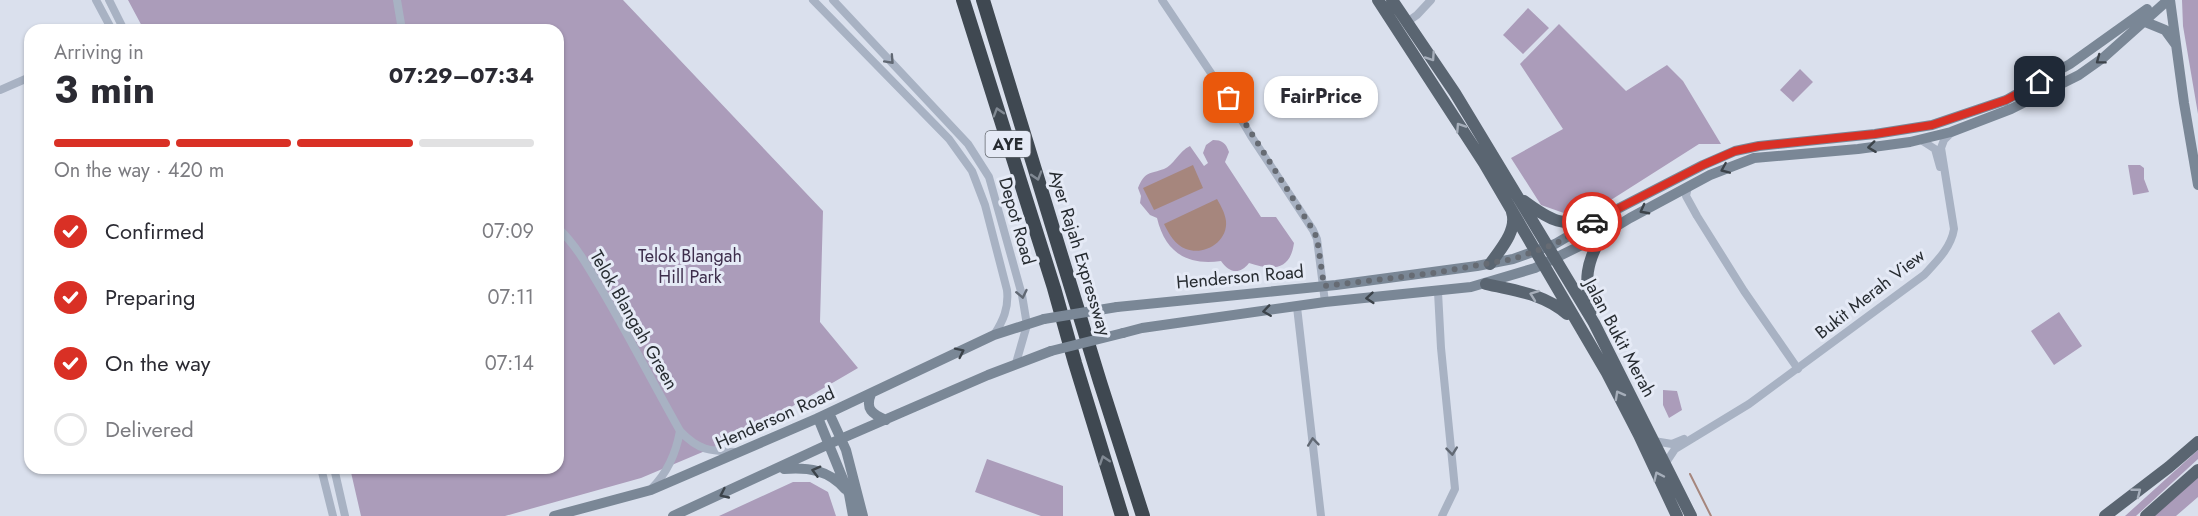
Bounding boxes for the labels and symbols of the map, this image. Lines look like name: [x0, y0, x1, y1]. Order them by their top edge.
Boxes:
one-way arrow: [1424, 51, 1435, 62]
one-way arrow: [2096, 53, 2107, 64]
one-way arrow: [883, 54, 894, 64]
pin: [2014, 56, 2065, 107]
pin: [1203, 72, 1254, 123]
callout: FairPrice: [1265, 77, 1379, 119]
one-way arrow: [993, 107, 1005, 118]
one-way arrow: [1456, 123, 1468, 133]
road number: AYE: [986, 131, 1030, 157]
one-way arrow: [1867, 141, 1877, 153]
one-way arrow: [1720, 162, 1731, 174]
street label: Ayer Rajah Expressway: [1042, 167, 1118, 339]
one-way arrow: [1030, 170, 1042, 181]
street label: Depot Road: [992, 174, 1042, 268]
courier: [1562, 192, 1622, 252]
one-way arrow: [1640, 203, 1651, 214]
street label: Bukit Merah View: [1810, 242, 1931, 345]
park label: Telok Blangah Hill Park: [638, 243, 742, 290]
street label: Telok Blangah Green: [583, 246, 685, 394]
street label: Henderson Road: [1175, 258, 1305, 296]
street label: Jalan Bukit Merah: [1577, 272, 1662, 402]
one-way arrow: [1014, 289, 1027, 299]
one-way arrow: [1529, 290, 1540, 302]
one-way arrow: [1365, 291, 1374, 304]
one-way arrow: [1263, 304, 1272, 316]
one-way arrow: [954, 347, 965, 359]
street label: Henderson Road: [711, 380, 839, 456]
one-way arrow: [1615, 391, 1626, 401]
one-way arrow: [1307, 438, 1319, 447]
one-way arrow: [1445, 447, 1457, 456]
one-way arrow: [1099, 455, 1112, 466]
one-way arrow: [811, 466, 822, 478]
one-way arrow: [1653, 471, 1665, 482]
one-way arrow: [720, 487, 731, 499]
one-way arrow: [2131, 488, 2142, 499]

